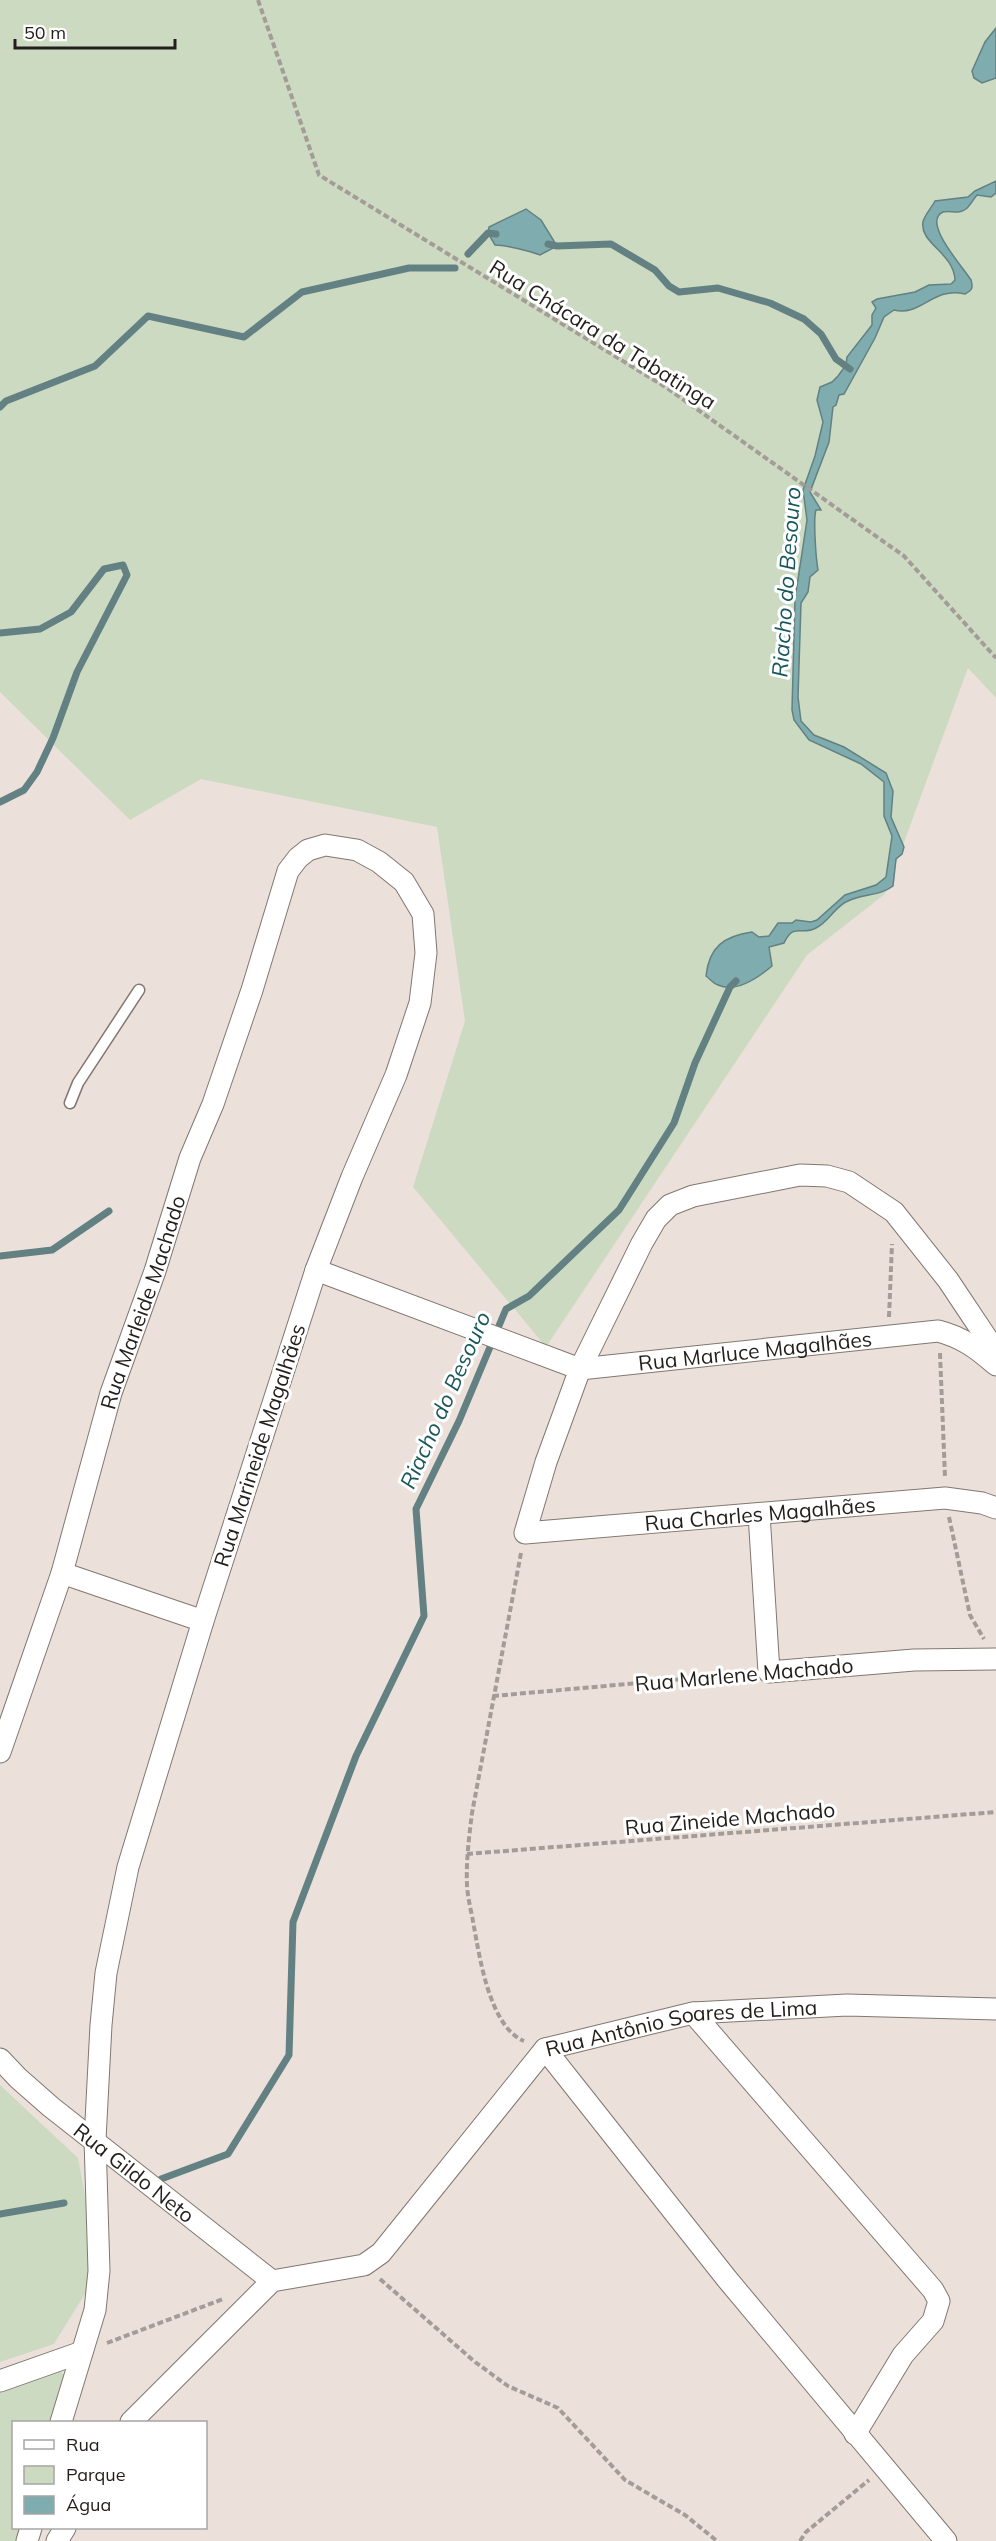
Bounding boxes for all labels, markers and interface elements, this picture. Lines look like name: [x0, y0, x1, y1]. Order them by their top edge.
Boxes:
scale bar: [15, 12, 176, 50]
text: 50 m: [24, 21, 66, 44]
street label: Rua Chácara da Tabatinga: [485, 254, 721, 414]
water label: Riacho do Besouro: [765, 486, 807, 678]
street label: Rua Marleide Machado: [94, 1192, 191, 1412]
water label: Riacho do Besouro: [393, 1307, 497, 1493]
street label: Rua Marineide Magalhães: [207, 1320, 311, 1570]
street label: Rua Marluce Magalhães: [637, 1325, 873, 1376]
street label: Rua Charles Magalhães: [644, 1491, 877, 1536]
street label: Rua Marlene Machado: [634, 1652, 854, 1696]
street label: Rua Zineide Machado: [624, 1796, 836, 1840]
street label: Rua Antônio Soares de Lima: [542, 1994, 818, 2061]
street label: Rua Gildo Neto: [69, 2117, 200, 2228]
legend: [12, 2421, 207, 2529]
text: Rua: [66, 2433, 100, 2456]
text: Parque: [66, 2463, 125, 2486]
text: Água: [66, 2493, 111, 2516]

